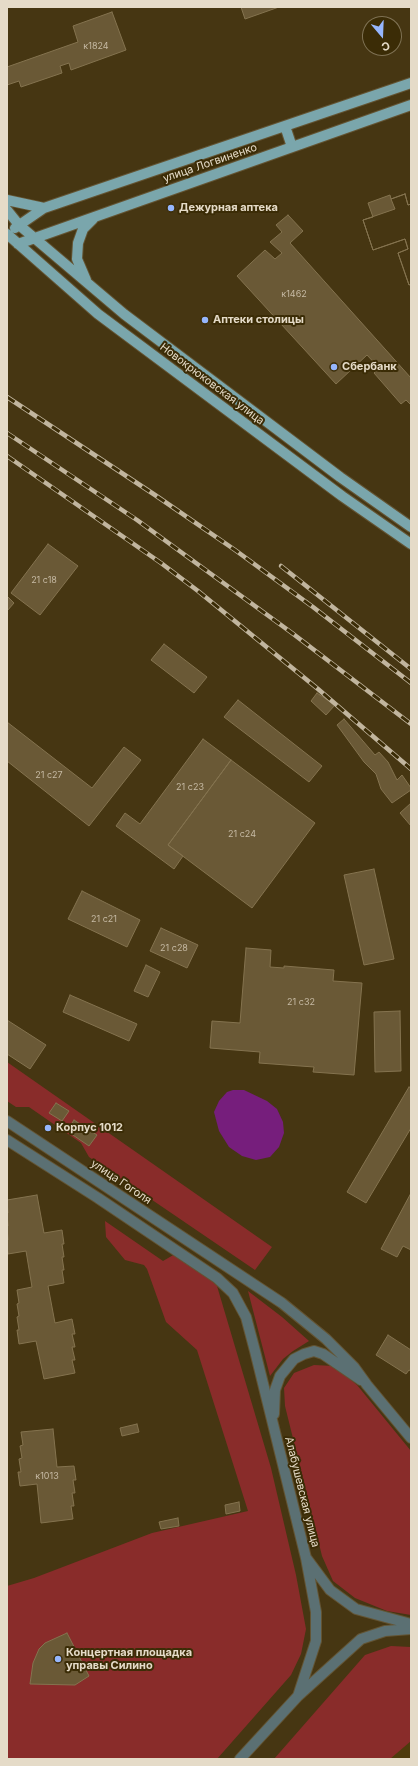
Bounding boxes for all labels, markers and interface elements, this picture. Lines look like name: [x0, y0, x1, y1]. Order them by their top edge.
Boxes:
north arrow: [362, 16, 402, 56]
text: С: [379, 38, 392, 54]
house number: к1824: [83, 41, 109, 51]
street label: улица Логвиненко: [161, 141, 259, 185]
place label: Дежурная аптека: [179, 201, 278, 215]
marker: Дежурная аптека: [166, 203, 176, 213]
house number: к1462: [281, 289, 307, 299]
place label: Аптеки столицы: [213, 313, 304, 327]
marker: Аптеки столицы: [200, 315, 210, 325]
street label: Новокрюковская улица: [157, 341, 267, 427]
place label: Сбербанк: [342, 360, 397, 374]
marker: Сбербанк: [329, 362, 339, 372]
house number: 21 с18: [31, 575, 57, 585]
house number: 21 с27: [35, 770, 63, 780]
house number: 21 с23: [176, 782, 204, 792]
house number: 21 с24: [228, 829, 256, 839]
house number: 21 с21: [91, 914, 117, 924]
house number: 21 с28: [160, 943, 188, 953]
house number: 21 с32: [287, 997, 315, 1007]
place label: Корпус 1012: [56, 1121, 123, 1135]
marker: Корпус 1012: [43, 1123, 53, 1133]
street label: улица Гоголя: [88, 1157, 154, 1207]
street label: Алабушевская улица: [282, 1435, 322, 1549]
house number: к1013: [35, 1471, 59, 1481]
place label: Концертная площадка управы Силино: [66, 1646, 192, 1672]
marker: Концертная площадка управы Силино: [53, 1654, 63, 1664]

